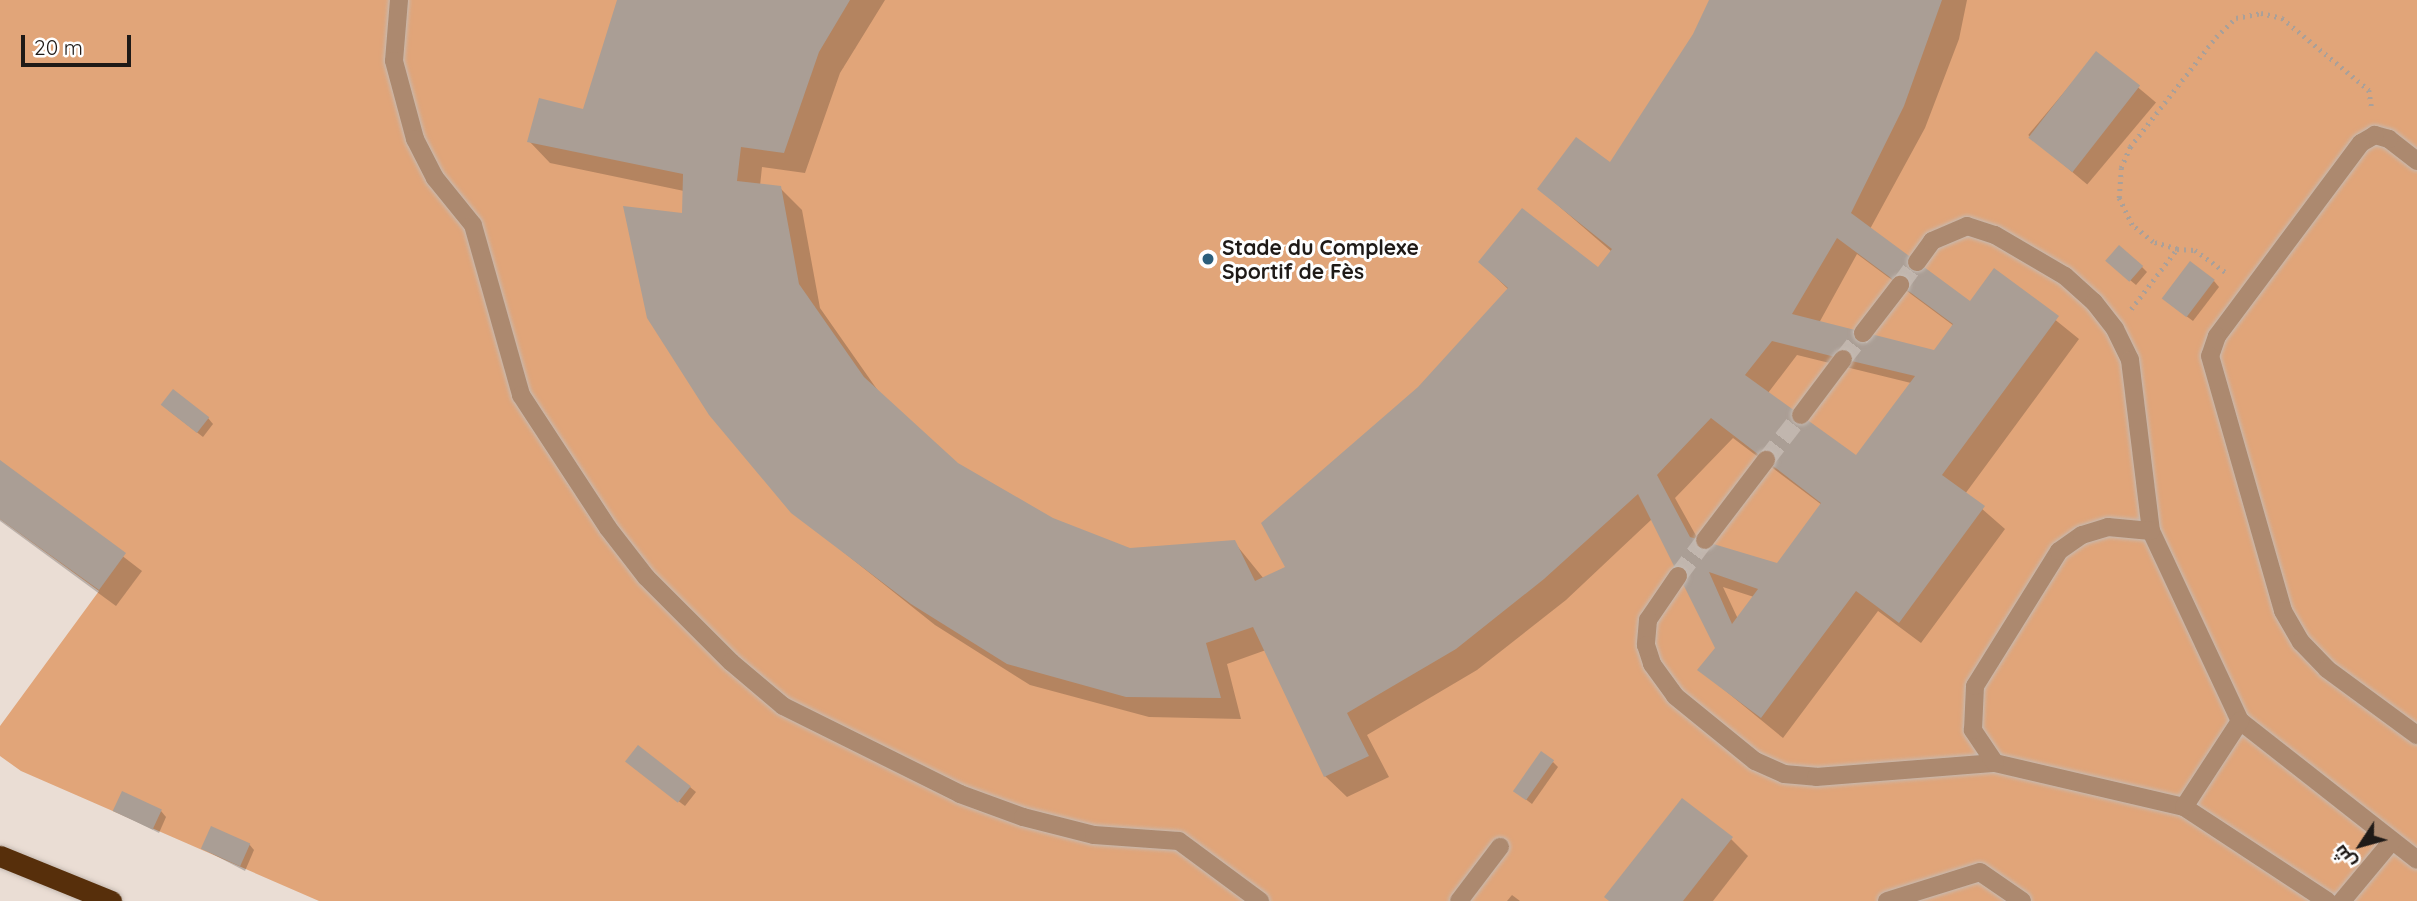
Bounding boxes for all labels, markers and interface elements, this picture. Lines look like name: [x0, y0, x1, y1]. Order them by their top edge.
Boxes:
scale bar: [24, 21, 135, 65]
text: 20 m: [34, 34, 83, 60]
place label: Stade du Complexe Sportif de Fès: [1222, 234, 1419, 284]
marker: Stade du Complexe Sportif de Fès: [1200, 251, 1216, 267]
north arrow: [2326, 810, 2396, 880]
text: ش: [2327, 840, 2361, 874]

